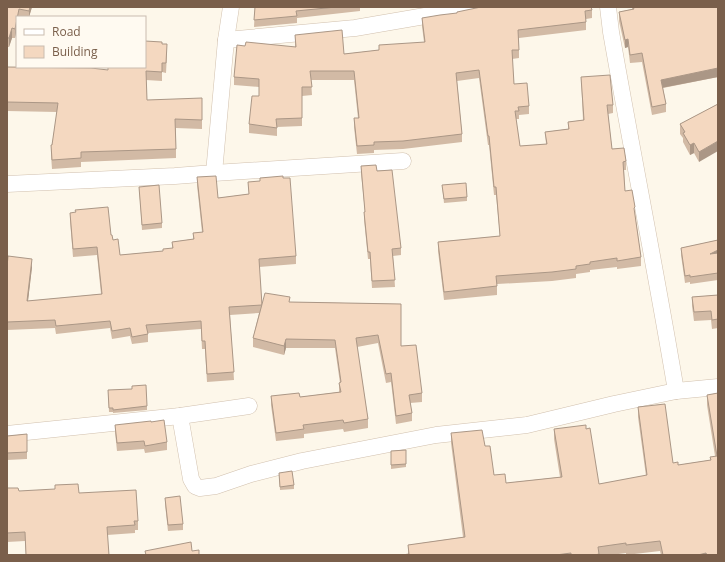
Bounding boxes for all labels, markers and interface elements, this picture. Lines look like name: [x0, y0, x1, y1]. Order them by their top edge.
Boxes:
legend: [16, 16, 146, 68]
text: Road: [52, 23, 81, 40]
text: Building: [52, 43, 98, 60]

